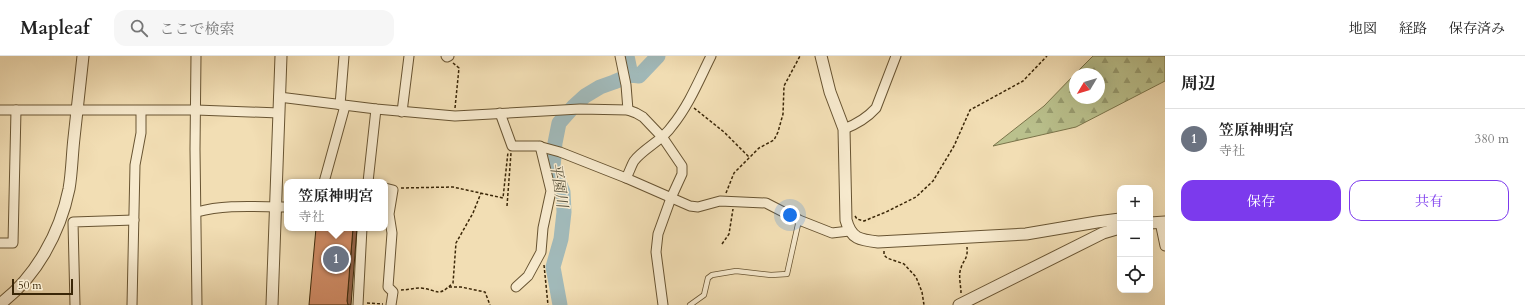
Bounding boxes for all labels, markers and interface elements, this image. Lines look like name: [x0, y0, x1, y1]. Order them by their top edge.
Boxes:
search box: [114, 10, 394, 46]
text: Mapleaf: [20, 15, 90, 41]
icon: search: [128, 17, 150, 39]
text: ここで検索: [160, 19, 235, 39]
text: 地図: [1349, 19, 1377, 38]
text: 経路: [1399, 19, 1427, 38]
text: 保存済み: [1449, 19, 1505, 38]
north arrow: [1069, 68, 1105, 104]
text: 周辺: [1181, 72, 1215, 95]
text: 笠原神明宮: [1219, 120, 1294, 140]
text: 1: [1191, 130, 1197, 148]
text: 380 m: [1475, 130, 1509, 148]
text: 寺社: [1219, 142, 1245, 160]
water label: 平園川: [546, 161, 573, 211]
popup: [284, 179, 388, 231]
button: 保存: [1181, 180, 1341, 221]
button: 共有: [1349, 180, 1509, 221]
map controls: [1117, 185, 1153, 293]
button: +: [1117, 185, 1153, 221]
text: 笠原神明宮: [298, 186, 374, 206]
your location: [780, 205, 800, 225]
text: 寺社: [298, 208, 325, 226]
button: −: [1117, 221, 1153, 257]
pin: 1: [323, 244, 349, 274]
button: locate: [1117, 257, 1153, 293]
scale bar: [12, 277, 73, 296]
text: 50 m: [18, 278, 42, 293]

